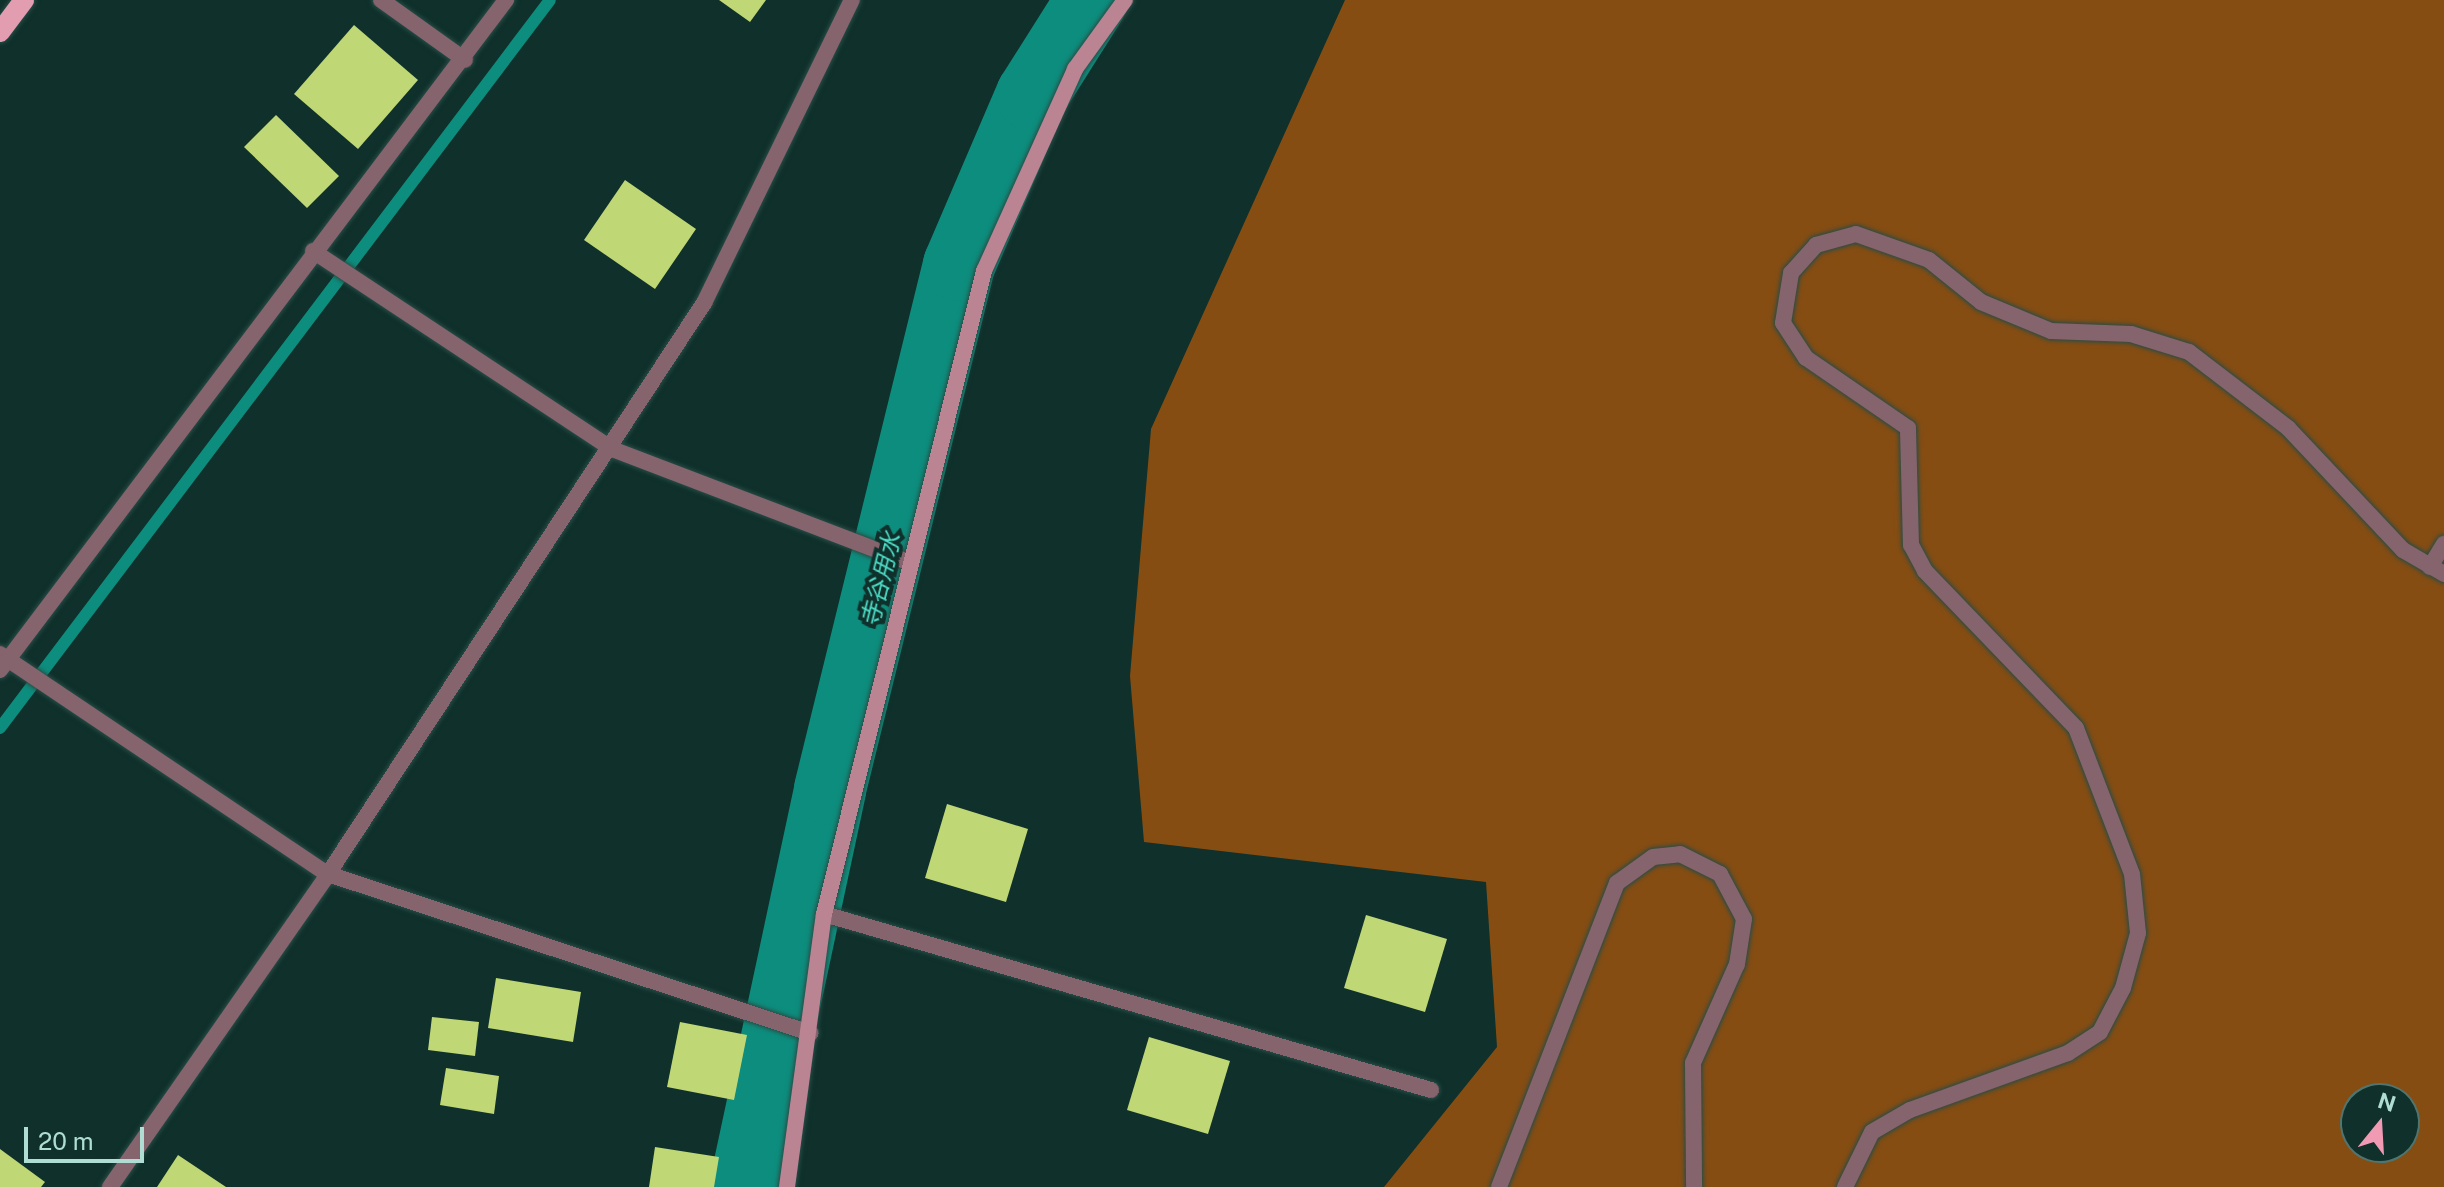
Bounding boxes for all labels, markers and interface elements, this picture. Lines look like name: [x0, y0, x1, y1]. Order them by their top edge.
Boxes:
water label: 寺谷用水: [855, 530, 907, 630]
north arrow: [2340, 1083, 2420, 1163]
text: N: [2375, 1087, 2399, 1117]
scale bar: [28, 1111, 148, 1161]
text: 20 m: [38, 1127, 94, 1155]

